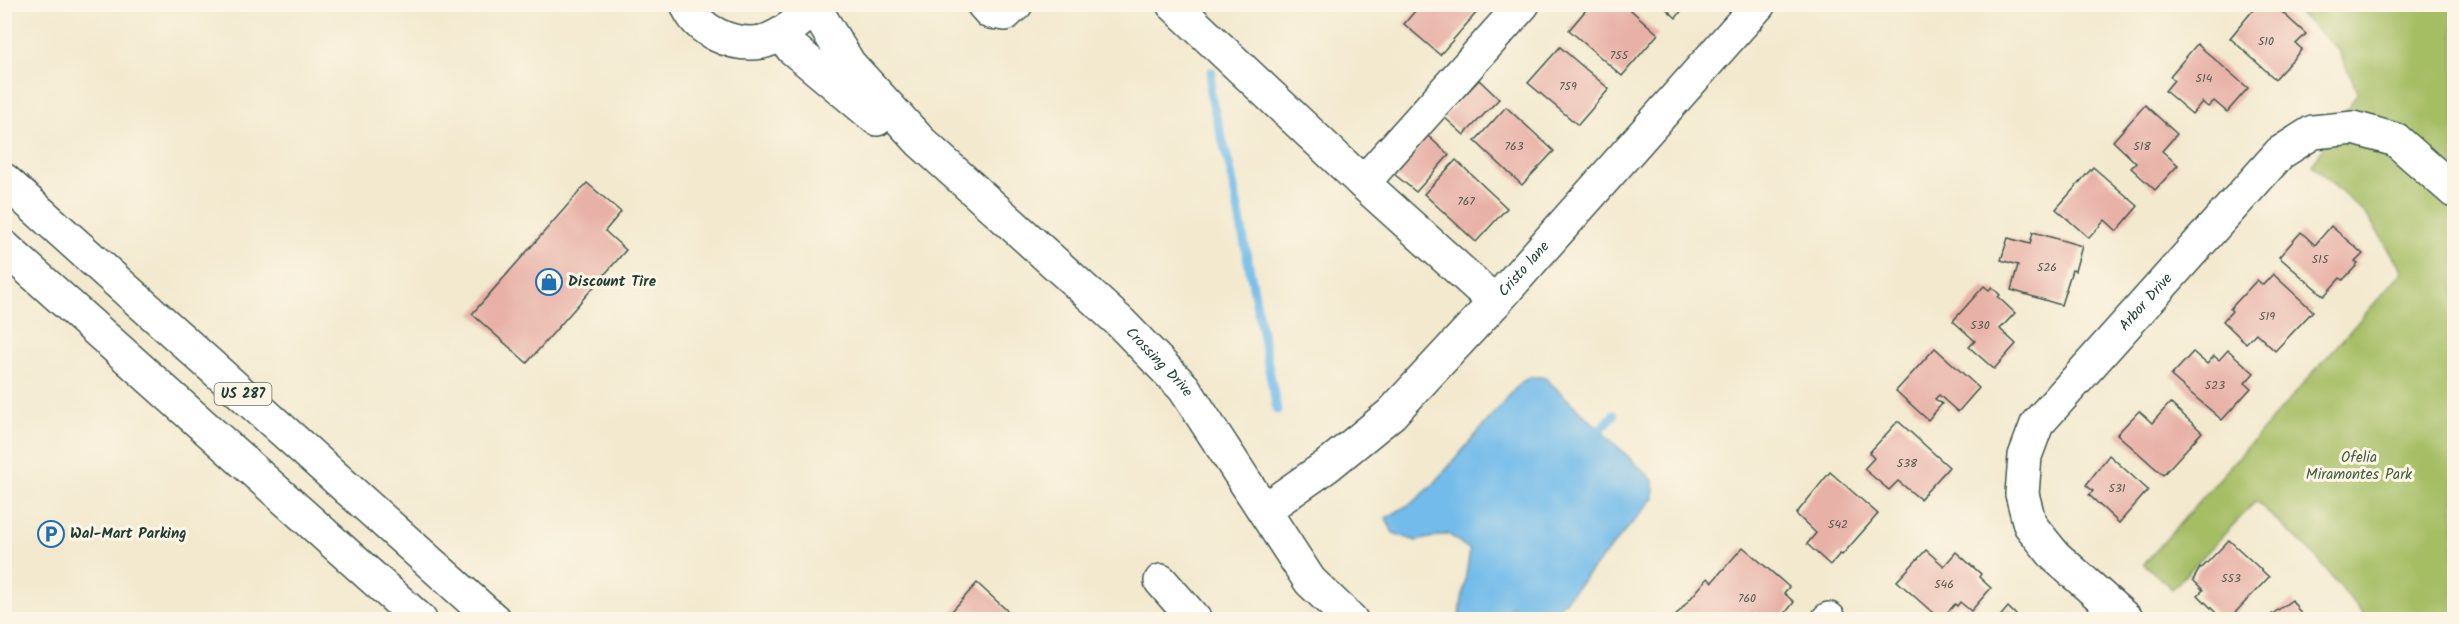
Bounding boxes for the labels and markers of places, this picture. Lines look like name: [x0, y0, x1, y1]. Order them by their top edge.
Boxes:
shop icon: Discount Tire: [534, 267, 564, 297]
place label: Discount Tire: [568, 270, 657, 294]
parking icon: Wal-Mart Parking: [36, 519, 66, 549]
place label: Wal-Mart Parking: [70, 522, 186, 546]

